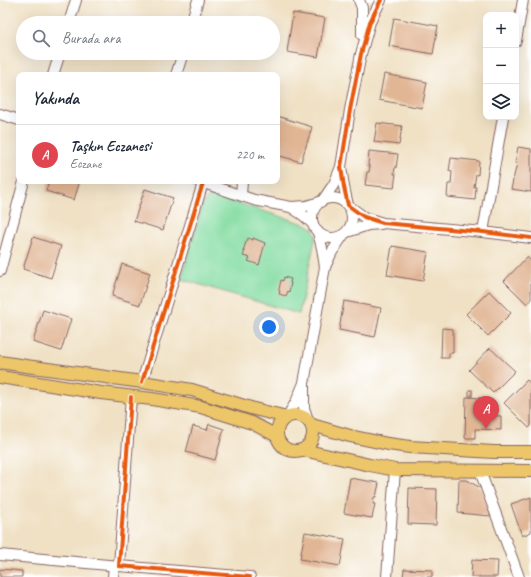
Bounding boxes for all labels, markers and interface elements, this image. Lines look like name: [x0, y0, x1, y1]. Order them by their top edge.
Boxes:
map controls: [483, 12, 519, 120]
button: +: [483, 12, 519, 48]
search box: [16, 16, 280, 60]
icon: search: [30, 27, 52, 49]
text: Burada ara: [62, 29, 120, 48]
button: −: [483, 48, 519, 84]
button: layers: [483, 84, 519, 120]
text: Yakında: [32, 88, 79, 109]
text: Taşkın Eczanesi: [70, 137, 151, 156]
text: A: [42, 147, 48, 163]
text: 220 m: [236, 147, 264, 163]
text: Eczane: [70, 156, 101, 172]
your location: [259, 317, 279, 337]
pin: A: [473, 396, 499, 429]

